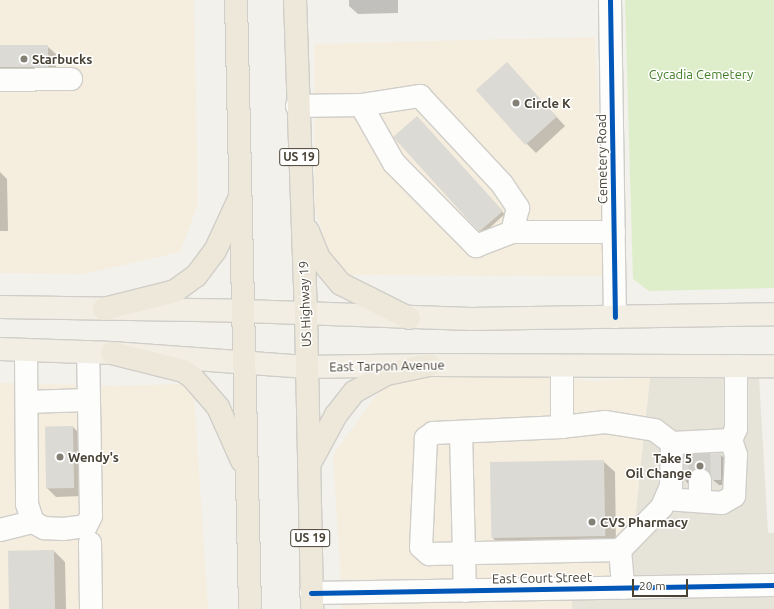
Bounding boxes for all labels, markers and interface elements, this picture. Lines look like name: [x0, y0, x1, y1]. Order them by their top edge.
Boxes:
place label: Starbucks: [32, 51, 92, 67]
marker: Starbucks: [19, 54, 29, 64]
park label: Cycadia Cemetery: [649, 66, 753, 82]
place label: Circle K: [524, 95, 571, 111]
marker: Circle K: [511, 98, 521, 108]
street label: Cemetery Road: [593, 114, 611, 204]
road number: US 19: [279, 147, 319, 167]
street label: US Highway 19: [296, 261, 314, 347]
street label: East Tarpon Avenue: [329, 357, 445, 375]
place label: Wendy's: [68, 449, 119, 465]
place label: Take 5 Oil Change: [625, 451, 692, 482]
marker: Wendy's: [55, 452, 65, 462]
marker: Take 5 Oil Change: [695, 461, 705, 471]
place label: CVS Pharmacy: [600, 514, 688, 530]
marker: CVS Pharmacy: [587, 517, 597, 527]
road number: US 19: [290, 528, 330, 548]
street label: East Court Street: [492, 569, 592, 587]
scale bar: [634, 571, 690, 597]
text: 20 m: [639, 579, 666, 592]

